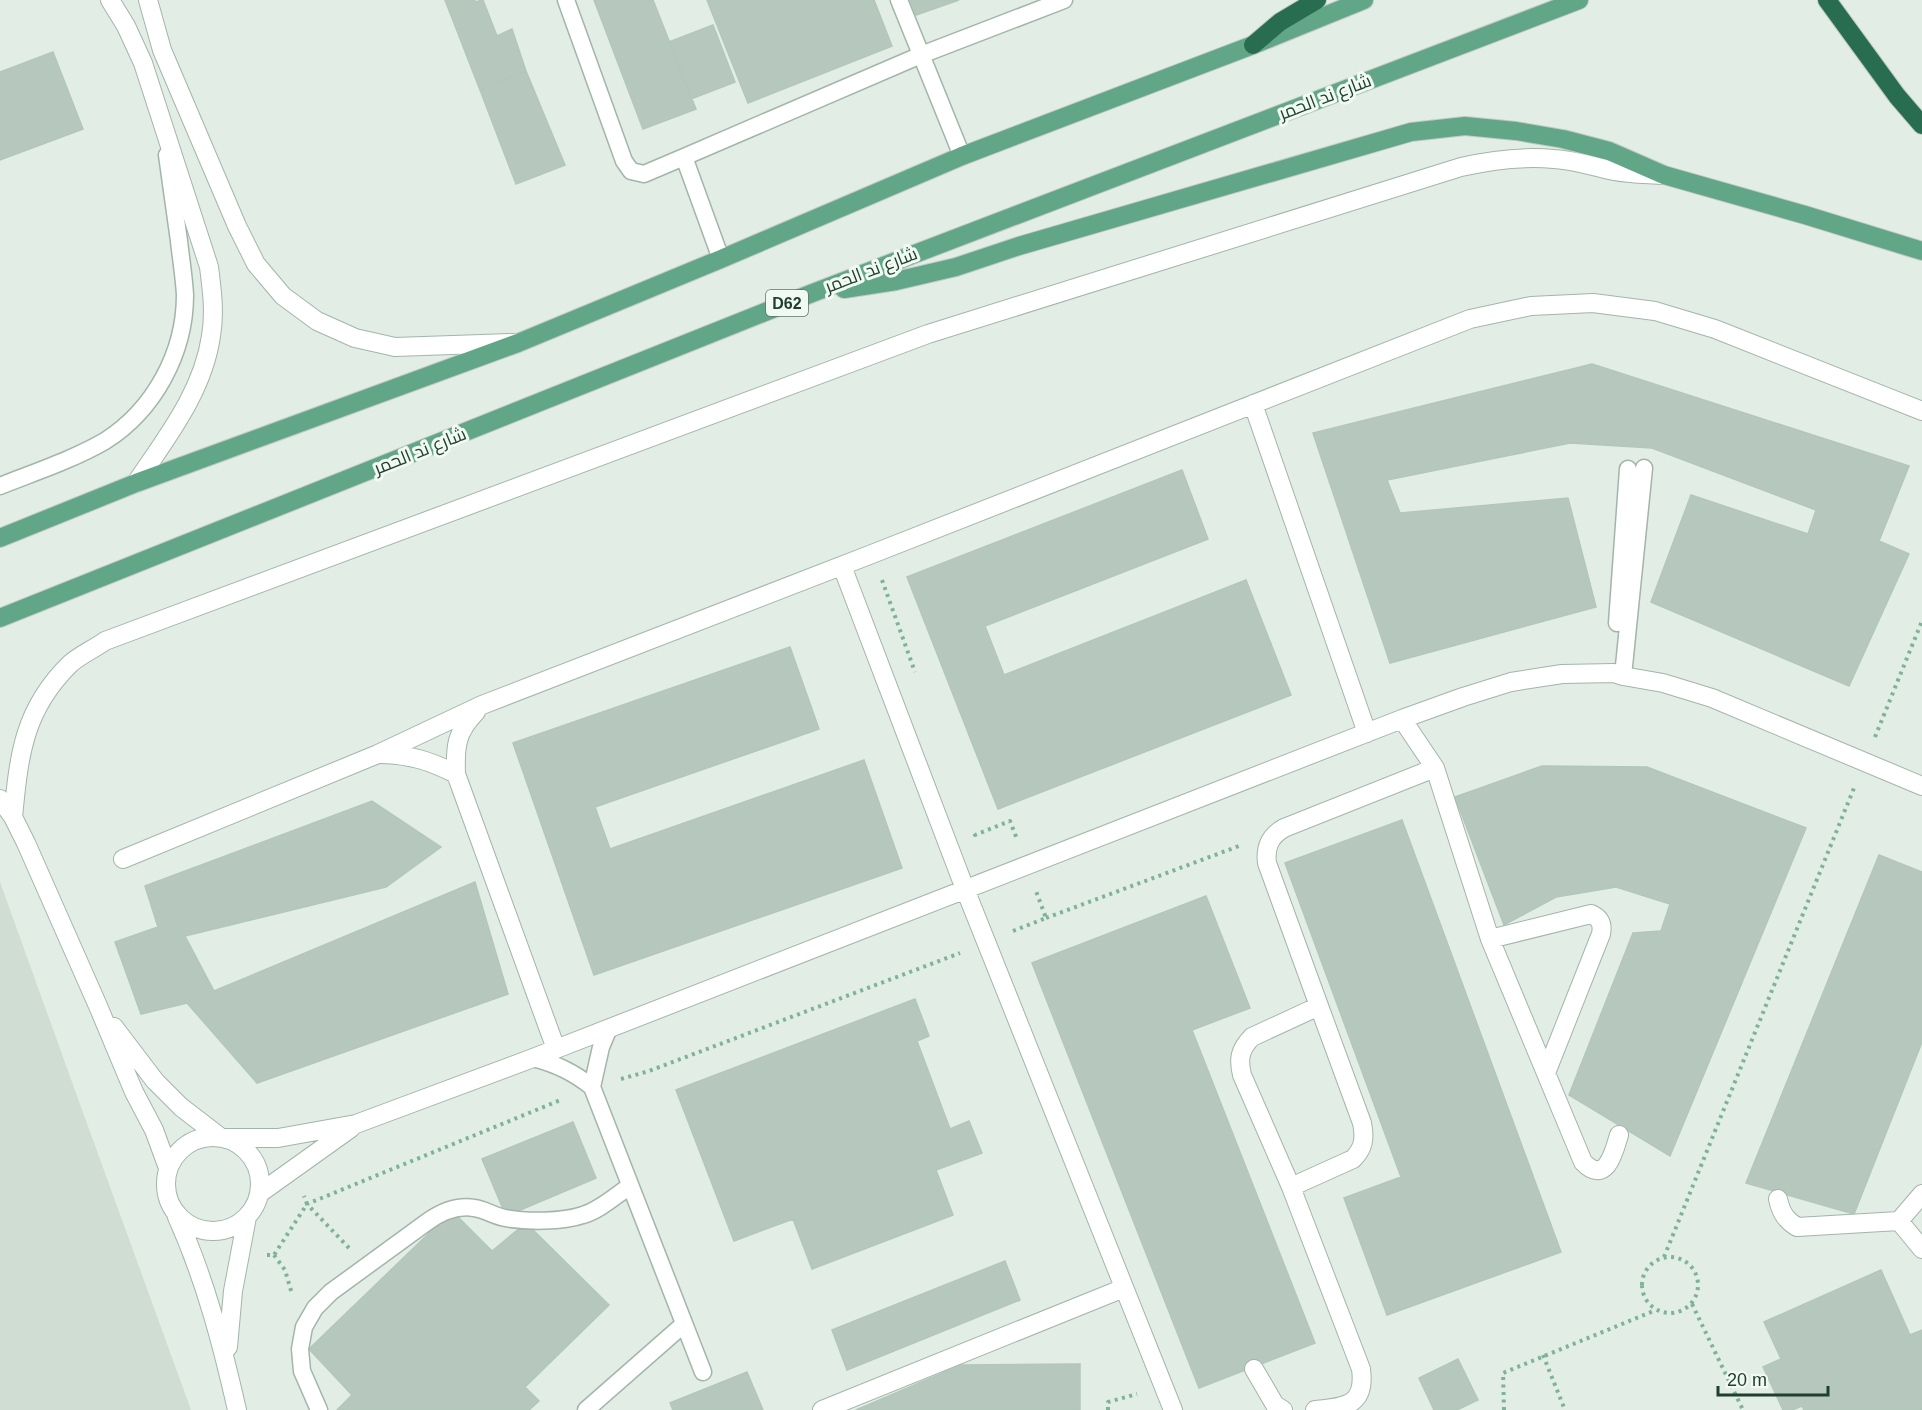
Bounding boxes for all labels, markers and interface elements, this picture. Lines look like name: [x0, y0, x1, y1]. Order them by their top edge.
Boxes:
street label: شارع ند الحمر: [1275, 70, 1375, 126]
street label: شارع ند الحمر: [821, 243, 921, 299]
road number: D62: [766, 290, 808, 316]
street label: شارع ند الحمر: [370, 423, 470, 481]
scale bar: [1718, 1359, 1828, 1397]
text: 20 m: [1727, 1370, 1767, 1390]

